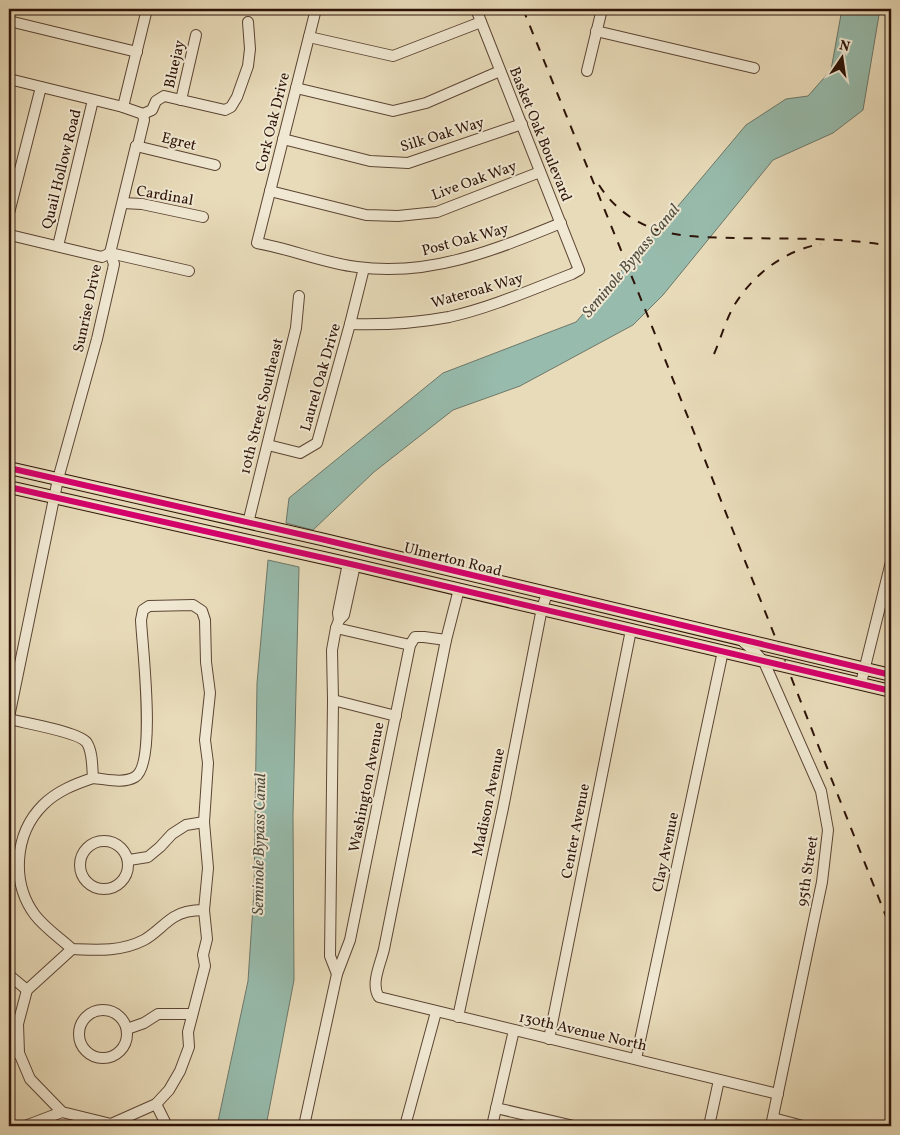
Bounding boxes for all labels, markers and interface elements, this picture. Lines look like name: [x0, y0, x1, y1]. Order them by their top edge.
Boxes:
north arrow: [818, 32, 868, 82]
text: N: [837, 36, 852, 57]
street label: Bluejay: [160, 38, 191, 90]
street label: Basket Oak Boulevard: [503, 64, 576, 205]
street label: Cork Oak Drive: [251, 71, 296, 174]
street label: Quail Hollow Road: [37, 107, 88, 232]
street label: Silk Oak Way: [398, 113, 487, 158]
street label: Egret: [159, 128, 198, 157]
street label: Live Oak Way: [429, 156, 520, 207]
street label: Cardinal: [135, 181, 195, 212]
water label: Seminole Bypass Canal: [577, 200, 686, 323]
street label: Post Oak Way: [420, 219, 511, 262]
street label: Sunrise Drive: [69, 262, 108, 354]
street label: Wateroak Way: [429, 268, 526, 315]
street label: Laurel Oak Drive: [296, 321, 347, 434]
street label: 10th Street Southeast: [235, 336, 290, 477]
street label: Ulmerton Road: [401, 538, 504, 583]
street label: Washington Avenue: [345, 720, 390, 854]
street label: Madison Avenue: [468, 746, 511, 858]
water label: Seminole Bypass Canal: [248, 773, 272, 915]
street label: Center Avenue: [557, 782, 596, 881]
street label: Clay Avenue: [648, 810, 685, 894]
street label: 95th Street: [793, 834, 824, 908]
street label: 130th Avenue North: [516, 1007, 649, 1057]

